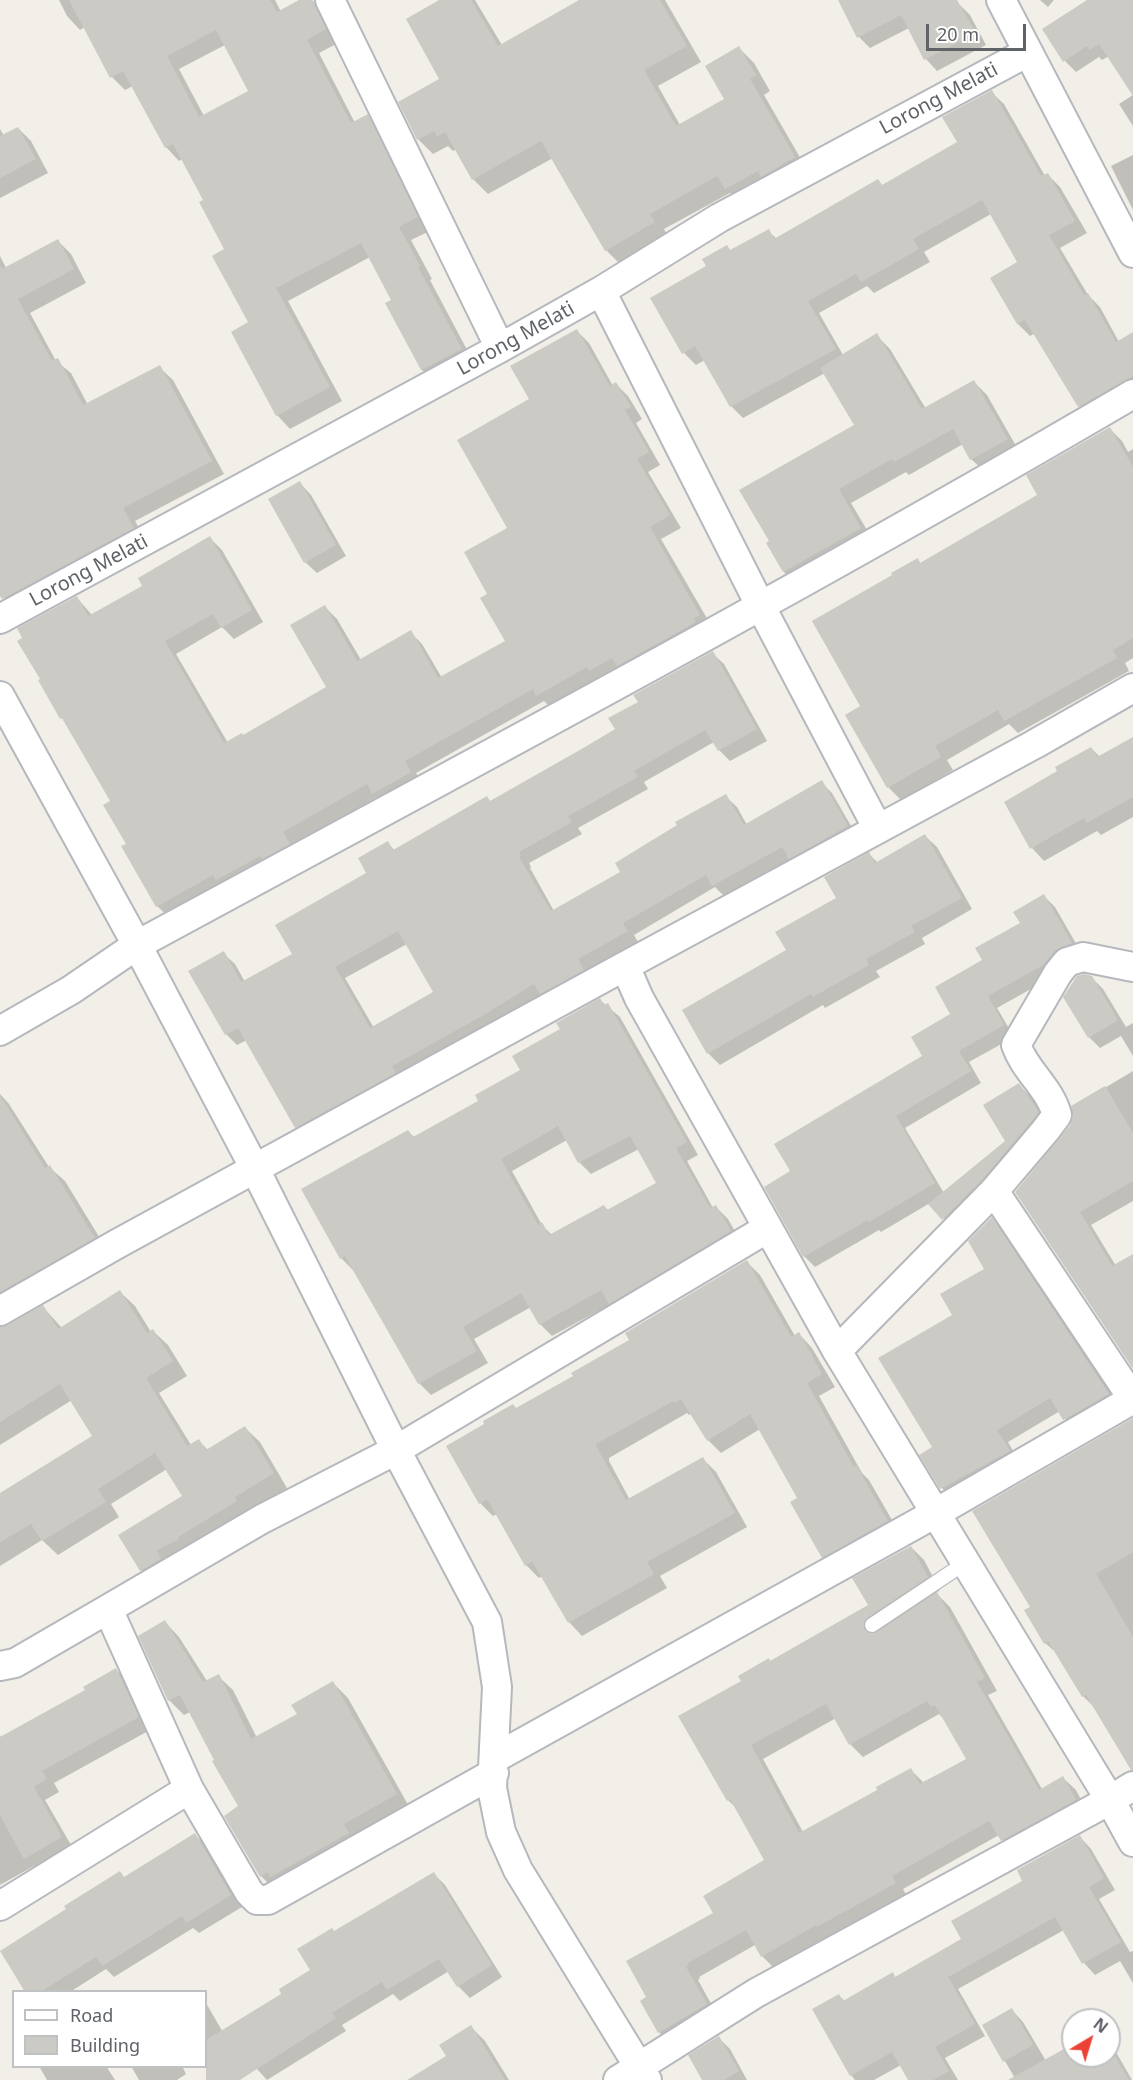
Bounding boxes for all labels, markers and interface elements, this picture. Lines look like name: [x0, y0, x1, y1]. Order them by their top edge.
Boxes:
scale bar: [929, 12, 1030, 50]
text: 20 m: [937, 22, 979, 46]
street label: Lorong Melati: [876, 58, 1002, 140]
street label: Lorong Melati: [453, 297, 579, 381]
street label: Lorong Melati: [26, 530, 152, 612]
legend: [12, 1990, 207, 2068]
text: Road: [70, 2003, 113, 2027]
north arrow: [1061, 2008, 1121, 2068]
text: N: [1089, 2013, 1113, 2038]
text: Building: [70, 2033, 140, 2057]

